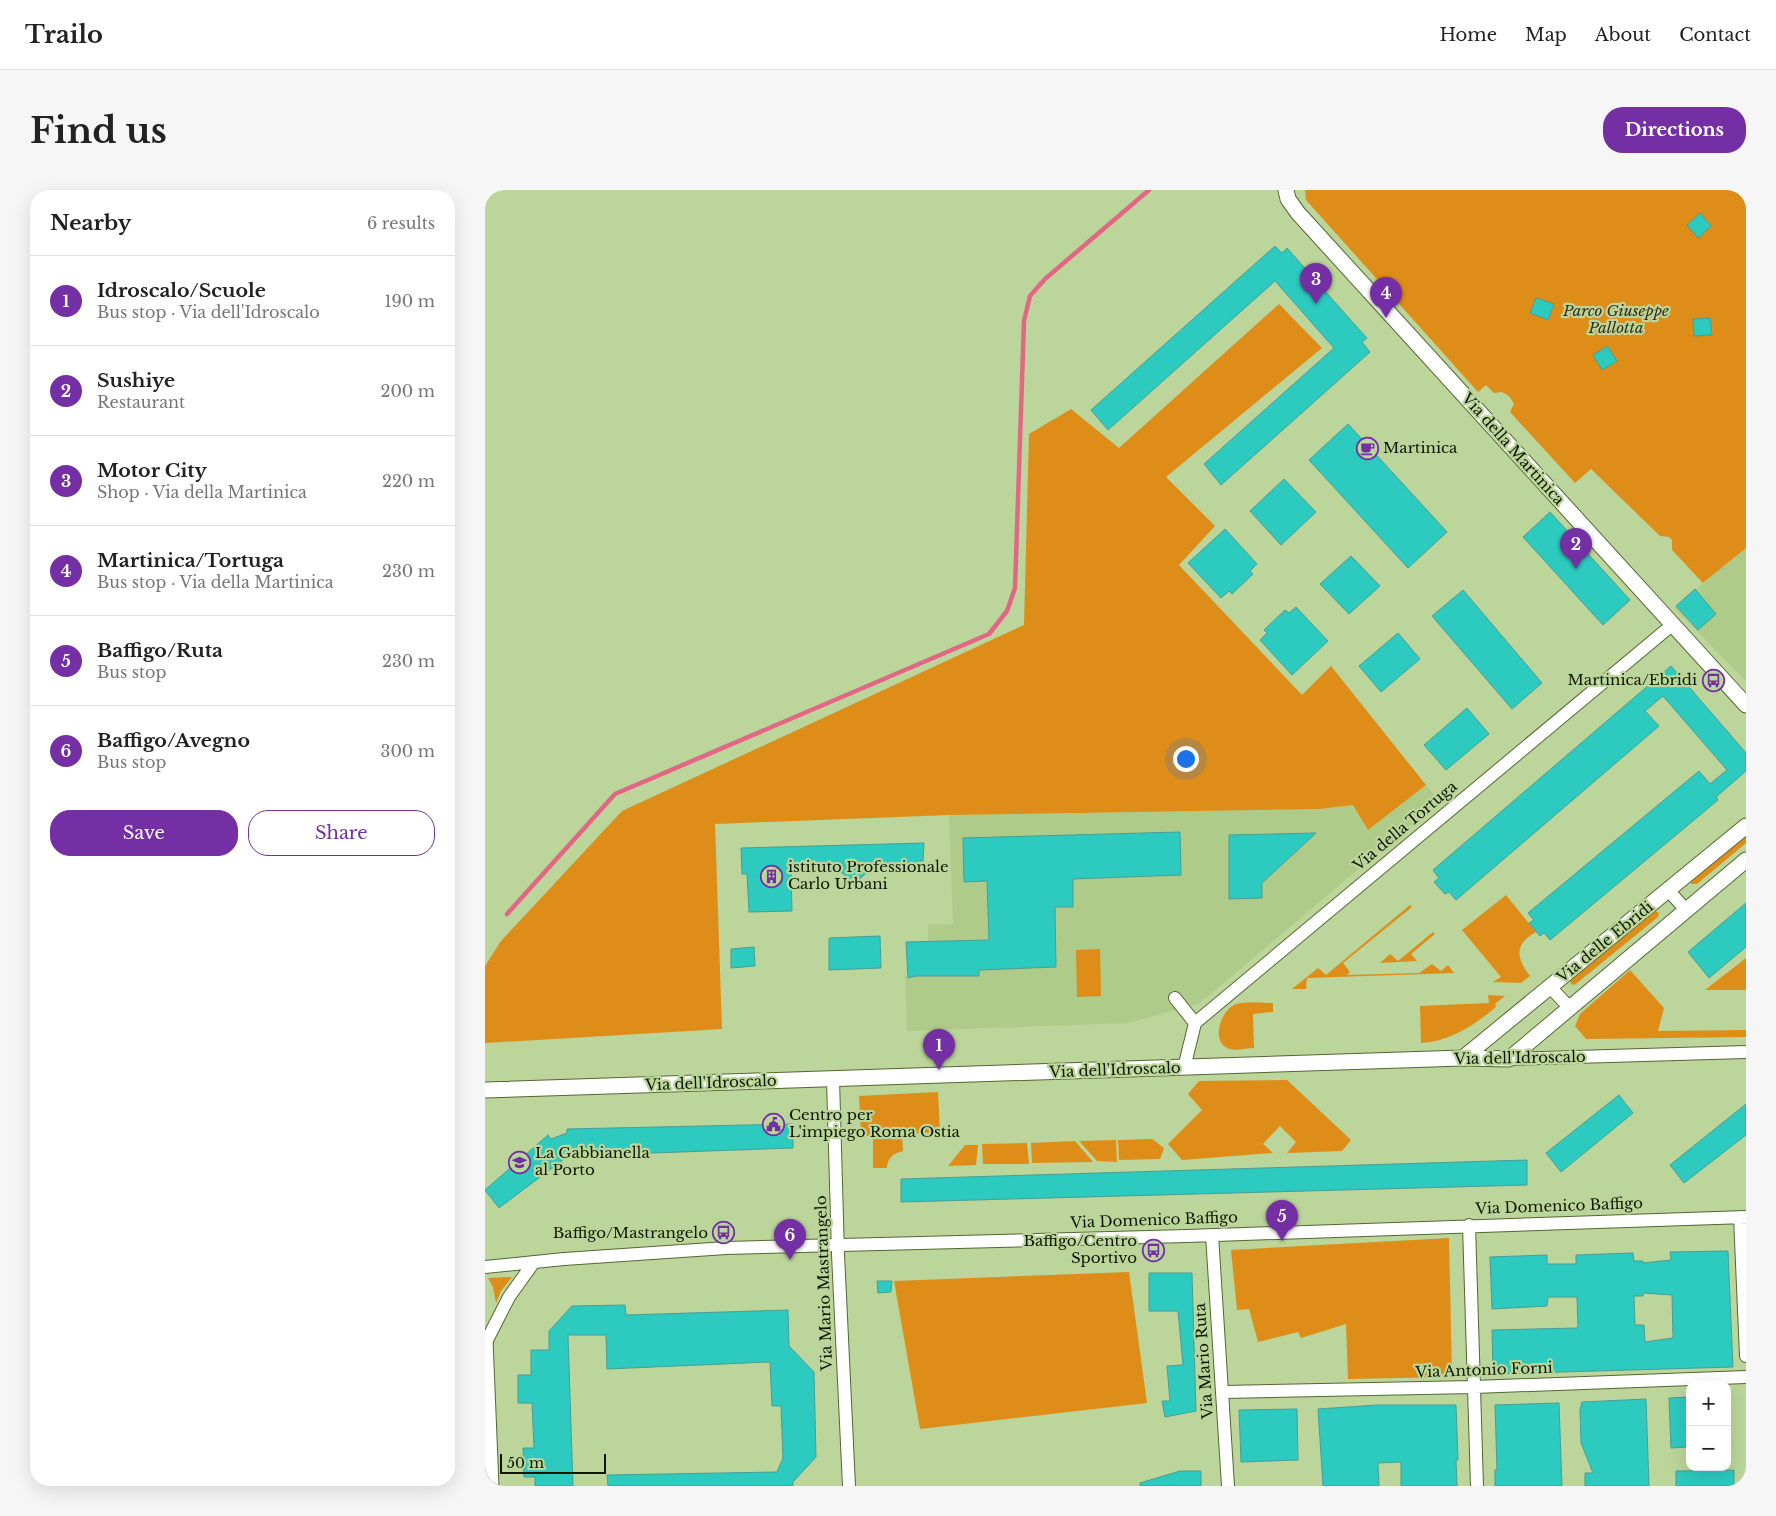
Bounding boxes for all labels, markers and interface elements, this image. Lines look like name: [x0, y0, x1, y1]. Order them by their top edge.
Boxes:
text: Trailo: [25, 20, 103, 49]
text: Home: [1439, 24, 1497, 46]
text: Map: [1525, 24, 1567, 46]
text: About: [1595, 24, 1651, 46]
text: Contact: [1679, 24, 1751, 46]
button: Directions: [1603, 107, 1746, 153]
text: Find us: [30, 109, 167, 152]
text: Nearby: [50, 210, 131, 236]
text: 6 results: [367, 213, 435, 233]
pin: 3: [1300, 263, 1332, 304]
pin: 4: [1370, 277, 1402, 318]
text: Idroscalo/Scuole: [97, 279, 266, 302]
text: 1: [63, 291, 69, 311]
text: 190 m: [384, 291, 435, 311]
park label: Parco Giuseppe Pallotta: [1562, 301, 1669, 337]
text: Bus stop · Via dell'Idroscalo: [97, 302, 320, 322]
text: Sushiye: [97, 369, 175, 392]
text: 2: [61, 381, 71, 401]
text: 200 m: [381, 381, 435, 401]
street label: Via della Martinica: [1457, 388, 1569, 509]
text: Restaurant: [97, 392, 185, 412]
cafe icon: Martinica: [1355, 436, 1379, 460]
place label: Martinica: [1383, 438, 1458, 457]
text: Motor City: [97, 459, 207, 482]
text: 3: [61, 471, 71, 491]
text: 220 m: [382, 471, 435, 491]
text: Shop · Via della Martinica: [97, 482, 307, 502]
pin: 2: [1560, 528, 1592, 569]
text: Martinica/Tortuga: [97, 549, 284, 572]
text: 4: [61, 561, 71, 581]
text: 230 m: [382, 561, 435, 581]
text: Bus stop · Via della Martinica: [97, 572, 334, 592]
text: Baffigo/Ruta: [97, 639, 223, 662]
text: 5: [61, 651, 71, 671]
text: 230 m: [382, 651, 435, 671]
text: Bus stop: [97, 662, 166, 682]
bus stop icon: Martinica/Ebridi: [1701, 668, 1725, 692]
place label: Martinica/Ebridi: [1567, 670, 1697, 689]
text: Baffigo/Avegno: [97, 729, 250, 752]
text: 6: [61, 741, 71, 761]
text: 300 m: [381, 741, 435, 761]
your location: [1173, 746, 1199, 772]
text: Bus stop: [97, 752, 166, 772]
street label: Via della Tortuga: [1348, 776, 1461, 875]
button: Save: [50, 810, 238, 856]
button: Share: [248, 810, 435, 856]
place label: istituto Professionale Carlo Urbani: [788, 857, 949, 893]
building icon: istituto Professionale Carlo Urbani: [760, 864, 784, 888]
street label: Via delle Ebridi: [1552, 897, 1657, 987]
pin: 1: [923, 1029, 955, 1070]
street label: Via dell'Idroscalo: [1453, 1047, 1586, 1068]
street label: Via dell'Idroscalo: [1048, 1058, 1181, 1081]
street label: Via dell'Idroscalo: [644, 1071, 777, 1094]
place label: Centro per L'impiego Roma Ostia: [789, 1105, 961, 1141]
public building icon: Centro per L'impiego Roma Ostia: [761, 1112, 785, 1136]
place label: La Gabbianella al Porto: [535, 1143, 650, 1179]
school or university icon: La Gabbianella al Porto: [507, 1150, 531, 1174]
street label: Via Domenico Baffigo: [1474, 1193, 1643, 1218]
street label: Via Mario Mastrangelo: [811, 1195, 836, 1372]
pin: 5: [1266, 1200, 1298, 1241]
street label: Via Domenico Baffigo: [1069, 1207, 1238, 1232]
pin: 6: [774, 1219, 806, 1260]
bus stop icon: Baffigo/Mastrangelo: [712, 1221, 736, 1245]
place label: Baffigo/Mastrangelo: [553, 1223, 708, 1242]
place label: Baffigo/Centro Sportivo: [1024, 1231, 1137, 1267]
bus stop icon: Baffigo/Centro Sportivo: [1141, 1238, 1165, 1262]
street label: Via Mario Ruta: [1190, 1302, 1217, 1421]
street label: Via Antonio Forni: [1414, 1358, 1553, 1381]
map controls: [1686, 1381, 1731, 1471]
button: +: [1686, 1381, 1731, 1426]
button: −: [1686, 1426, 1731, 1471]
scale bar: [500, 1451, 606, 1474]
text: 50 m: [507, 1454, 544, 1472]

